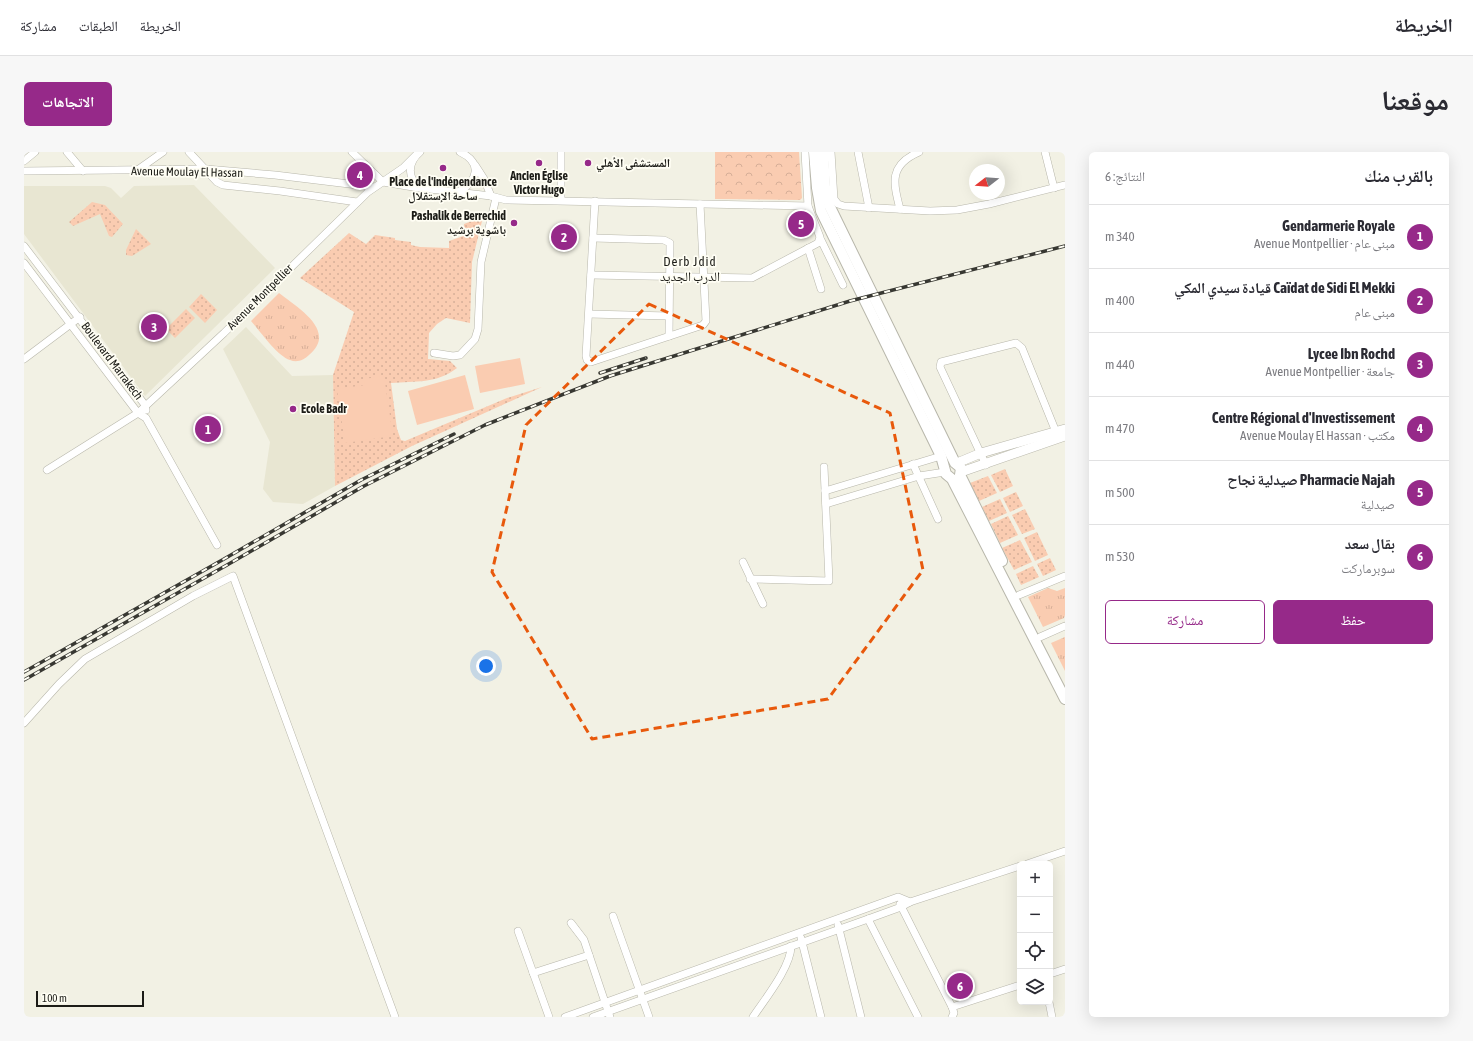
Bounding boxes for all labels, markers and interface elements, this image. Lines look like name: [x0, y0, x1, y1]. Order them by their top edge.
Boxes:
text: الخريطة: [1395, 14, 1453, 36]
text: مشاركة: [20, 18, 57, 34]
text: الطبقات: [79, 18, 118, 34]
text: الخريطة: [140, 18, 181, 34]
button: الاتجاهات: [24, 82, 112, 126]
text: موقعنا: [1381, 84, 1449, 116]
place label: المستشفى الأهلي: [596, 156, 670, 173]
marker: Ancien Église Victor Hugo: [534, 158, 544, 168]
marker: المستشفى الأهلي: [583, 158, 593, 168]
pin: 4: [347, 160, 373, 190]
marker: Place de l'indépendance ساحة الإستقلال: [438, 163, 448, 173]
street label: Avenue Moulay El Hassan: [131, 164, 243, 180]
north arrow: [969, 164, 1005, 200]
text: بالقرب منك: [1364, 166, 1433, 186]
place label: Ancien Église Victor Hugo: [509, 168, 568, 197]
text: النتائج: 6: [1105, 169, 1145, 184]
place label: Place de l'indépendance ساحة الإستقلال: [389, 175, 497, 204]
place label: Pashalik de Berrechid باشوية برشيد: [411, 209, 506, 237]
pin: 5: [788, 209, 814, 239]
text: Gendarmerie Royale: [1282, 217, 1395, 234]
marker: Pashalik de Berrechid باشوية برشيد: [509, 218, 519, 228]
pin: 2: [551, 222, 577, 252]
text: 340 m: [1105, 229, 1135, 244]
text: 1: [1417, 229, 1423, 244]
text: مبنى عام · Avenue Montpellier: [1254, 236, 1395, 251]
district label: Derb Jdid الدرب الجديد: [660, 254, 720, 285]
street label: Avenue Montpellier: [224, 261, 296, 333]
text: Caïdat de Sidi El Mekki قيادة سيدي المكي: [1174, 279, 1395, 296]
text: 400 m: [1105, 293, 1135, 308]
text: 2: [1417, 293, 1423, 308]
text: مبنى عام: [1355, 305, 1395, 320]
pin: 3: [141, 312, 167, 342]
street label: Boulevard Marrakech: [78, 319, 146, 403]
text: Lycee Ibn Rochd: [1308, 345, 1395, 362]
text: 440 m: [1105, 357, 1135, 372]
text: 3: [1417, 357, 1423, 372]
text: جامعة · Avenue Montpellier: [1266, 364, 1395, 379]
place label: Ecole Badr: [301, 402, 347, 416]
marker: Ecole Badr: [288, 404, 298, 414]
text: Centre Régional d'Investissement: [1212, 409, 1395, 426]
pin: 1: [195, 414, 221, 444]
text: 470 m: [1105, 421, 1135, 436]
text: 4: [1417, 421, 1423, 436]
text: مكتب · Avenue Moulay El Hassan: [1240, 428, 1395, 443]
text: Pharmacie Najah صيدلية نجاح: [1227, 471, 1395, 488]
text: 500 m: [1105, 485, 1135, 500]
text: 5: [1417, 485, 1423, 500]
text: صيدلية: [1361, 497, 1395, 512]
text: بقال سعد: [1345, 535, 1395, 552]
text: 530 m: [1105, 549, 1135, 564]
text: 6: [1417, 549, 1423, 564]
text: سوبرماركت: [1341, 561, 1395, 576]
button: مشاركة: [1105, 600, 1265, 644]
button: حفظ: [1273, 600, 1433, 644]
your location: [476, 656, 496, 676]
map controls: [1017, 861, 1053, 1005]
button: +: [1017, 861, 1053, 897]
button: −: [1017, 897, 1053, 933]
button: locate: [1017, 933, 1053, 969]
button: layers: [1017, 969, 1053, 1005]
pin: 6: [947, 971, 973, 1001]
scale bar: [36, 989, 144, 1008]
text: 100 m: [42, 992, 67, 1004]

